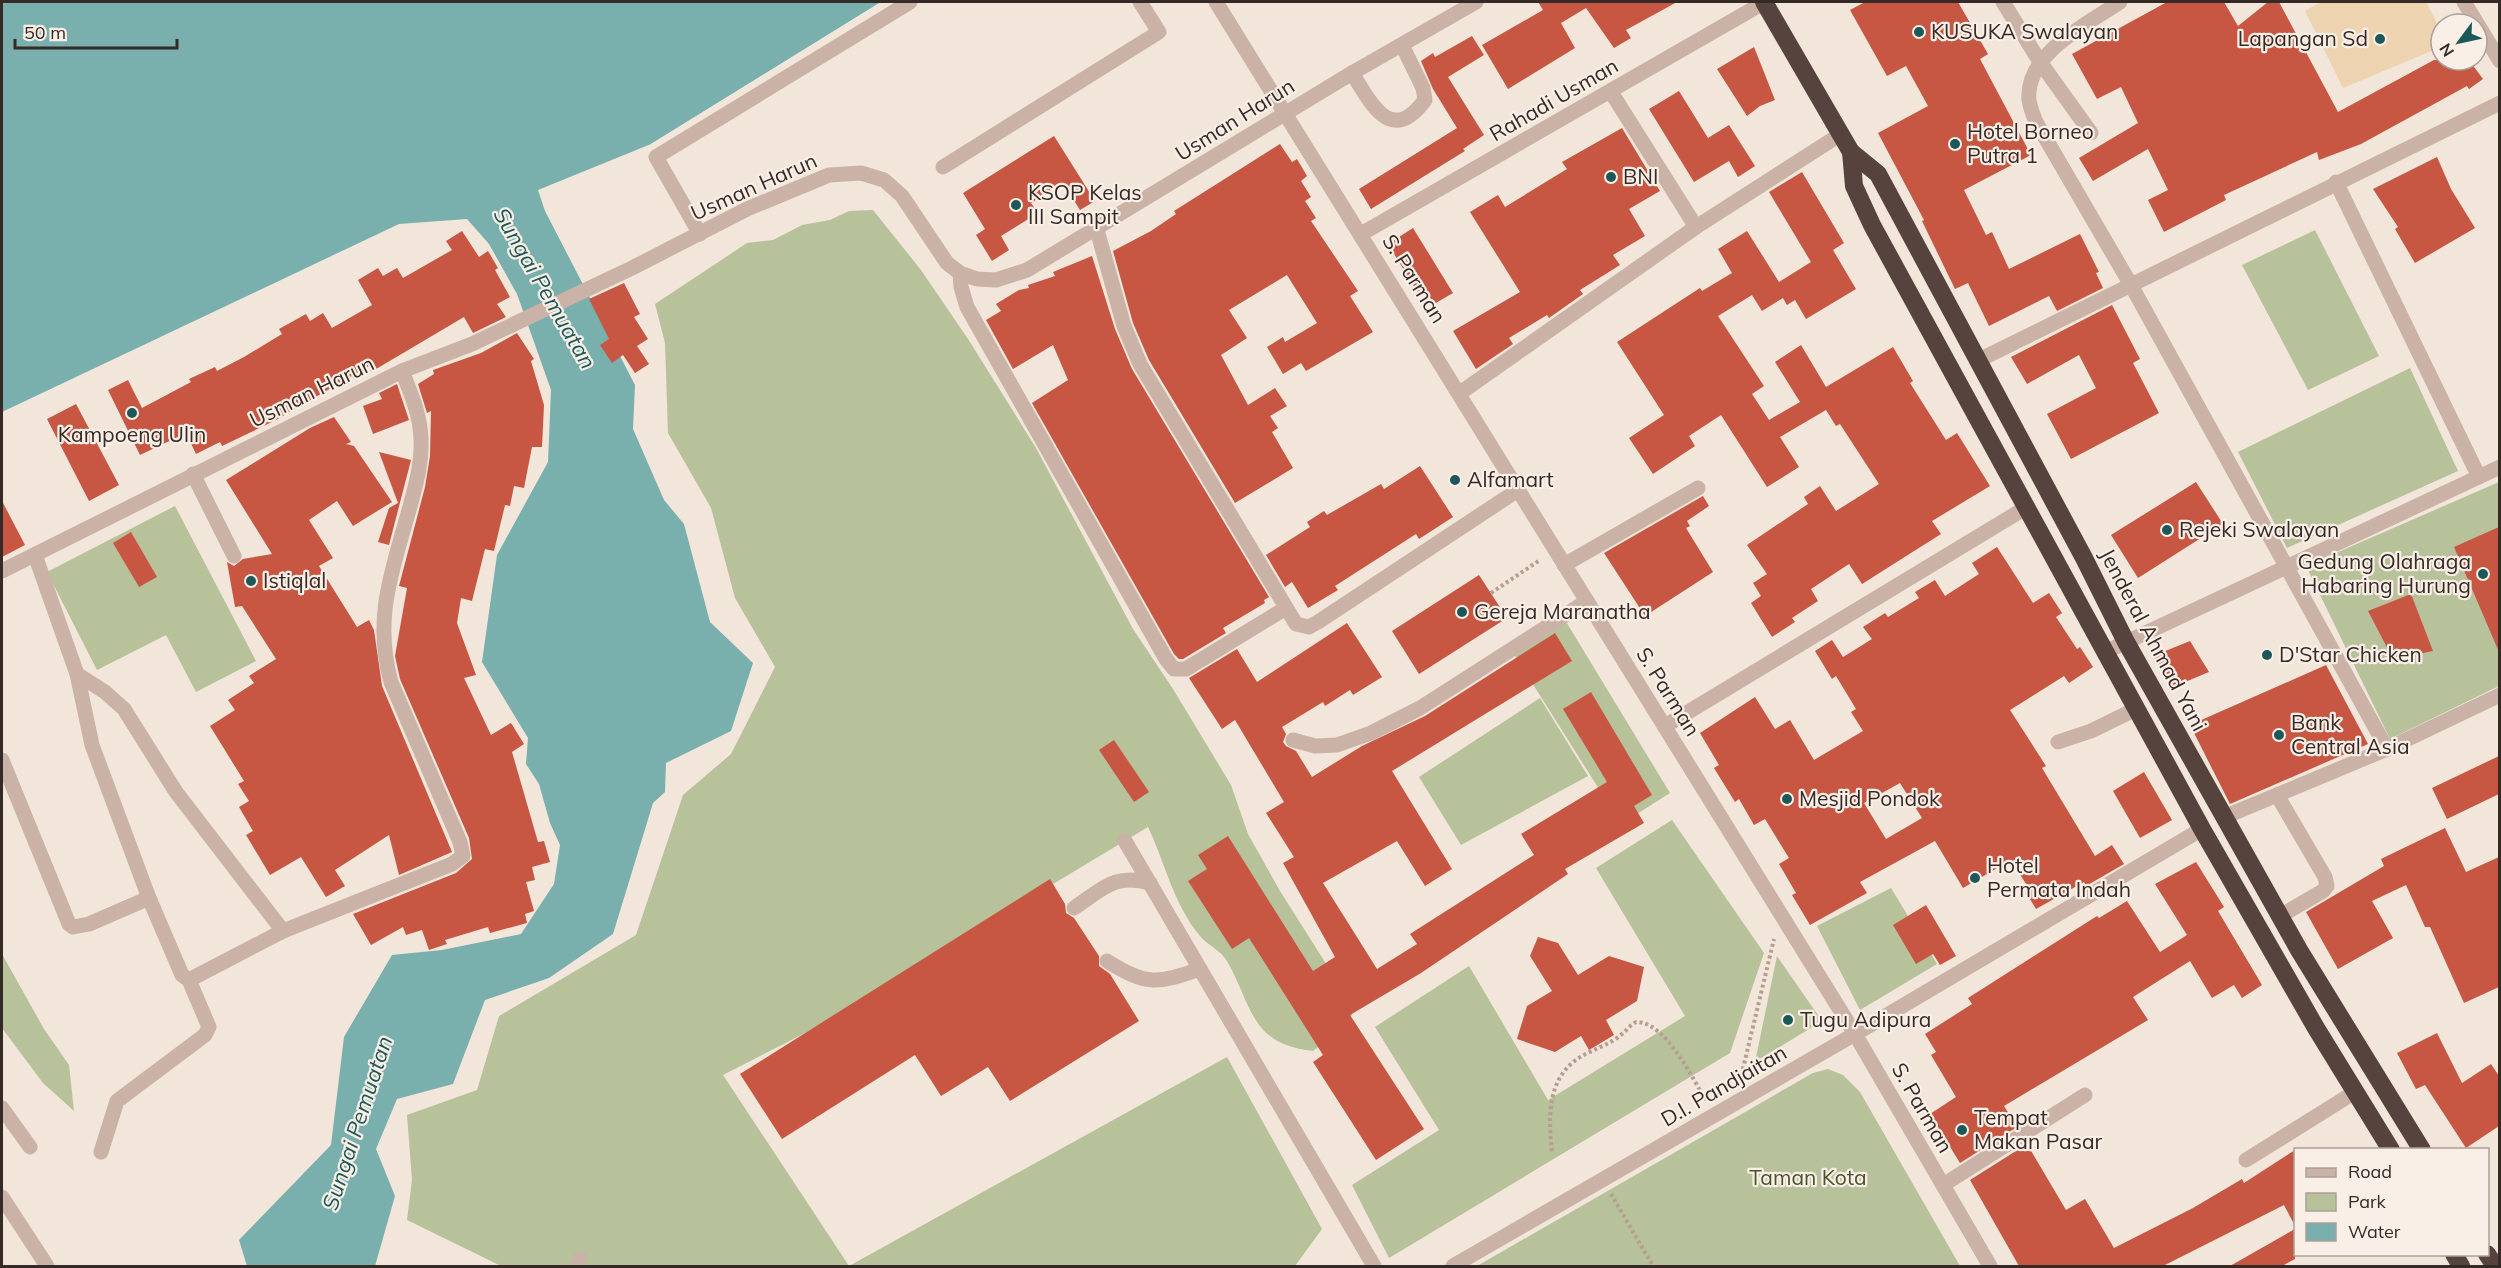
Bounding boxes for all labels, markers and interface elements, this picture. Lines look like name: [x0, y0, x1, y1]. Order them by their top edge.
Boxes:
scale bar: [15, 12, 177, 50]
north arrow: [2429, 12, 2489, 72]
place label: KUSUKA Swalayan: [1931, 18, 2118, 44]
text: 50 m: [24, 21, 66, 44]
marker: KUSUKA Swalayan: [1912, 25, 1926, 39]
place label: Lapangan Sd: [2238, 25, 2368, 51]
marker: Lapangan Sd: [2373, 32, 2387, 46]
text: N: [2435, 40, 2458, 61]
street label: Rahadi Usman: [1485, 52, 1622, 146]
street label: Usman Harun: [1170, 72, 1299, 166]
place label: Hotel Borneo Putra 1: [1967, 118, 2094, 168]
marker: Hotel Borneo Putra 1: [1948, 137, 1962, 151]
street label: Usman Harun: [686, 147, 821, 225]
place label: BNI: [1623, 163, 1658, 189]
marker: BNI: [1604, 170, 1618, 184]
place label: KSOP Kelas III Sampit: [1028, 179, 1142, 229]
marker: KSOP Kelas III Sampit: [1009, 198, 1023, 212]
water label: Sungai Pemuatan: [487, 202, 603, 374]
street label: S. Parman: [1377, 229, 1452, 328]
street label: Usman Harun: [245, 350, 378, 432]
marker: Kampoeng Ulin: [125, 406, 139, 420]
place label: Kampoeng Ulin: [58, 421, 206, 447]
place label: Alfamart: [1467, 466, 1554, 492]
marker: Alfamart: [1448, 473, 1462, 487]
place label: Rejeki Swalayan: [2179, 516, 2339, 542]
marker: Rejeki Swalayan: [2160, 523, 2174, 537]
street label: Jenderal Ahmad Yani: [2095, 544, 2213, 735]
place label: Gedung Olahraga Habaring Hurung: [2298, 548, 2471, 598]
place label: Istiqlal: [263, 567, 326, 593]
marker: Gedung Olahraga Habaring Hurung: [2476, 567, 2490, 581]
marker: Istiqlal: [244, 574, 258, 588]
place label: Gereja Maranatha: [1474, 598, 1651, 624]
marker: Gereja Maranatha: [1455, 605, 1469, 619]
place label: D'Star Chicken: [2279, 641, 2422, 667]
street label: S. Parman: [1631, 642, 1706, 741]
marker: D'Star Chicken: [2260, 648, 2274, 662]
place label: Bank Central Asia: [2291, 709, 2410, 759]
marker: Bank Central Asia: [2272, 728, 2286, 742]
place label: Mesjid Pondok: [1799, 785, 1940, 811]
marker: Mesjid Pondok: [1780, 792, 1794, 806]
place label: Hotel Permata Indah: [1987, 852, 2131, 902]
marker: Hotel Permata Indah: [1968, 871, 1982, 885]
place label: Tugu Adipura: [1800, 1006, 1931, 1032]
marker: Tugu Adipura: [1781, 1013, 1795, 1027]
water label: Sungai Pemuatan: [316, 1032, 398, 1214]
street label: D.I. Pandjaitan: [1656, 1039, 1791, 1132]
street label: S. Parman: [1887, 1058, 1959, 1157]
place label: Tempat Makan Pasar: [1974, 1104, 2102, 1154]
marker: Tempat Makan Pasar: [1955, 1123, 1969, 1137]
legend: [2294, 1148, 2489, 1256]
text: Road: [2348, 1160, 2392, 1183]
park label: Taman Kota: [1749, 1164, 1867, 1190]
text: Park: [2348, 1190, 2387, 1213]
text: Water: [2348, 1220, 2401, 1243]

